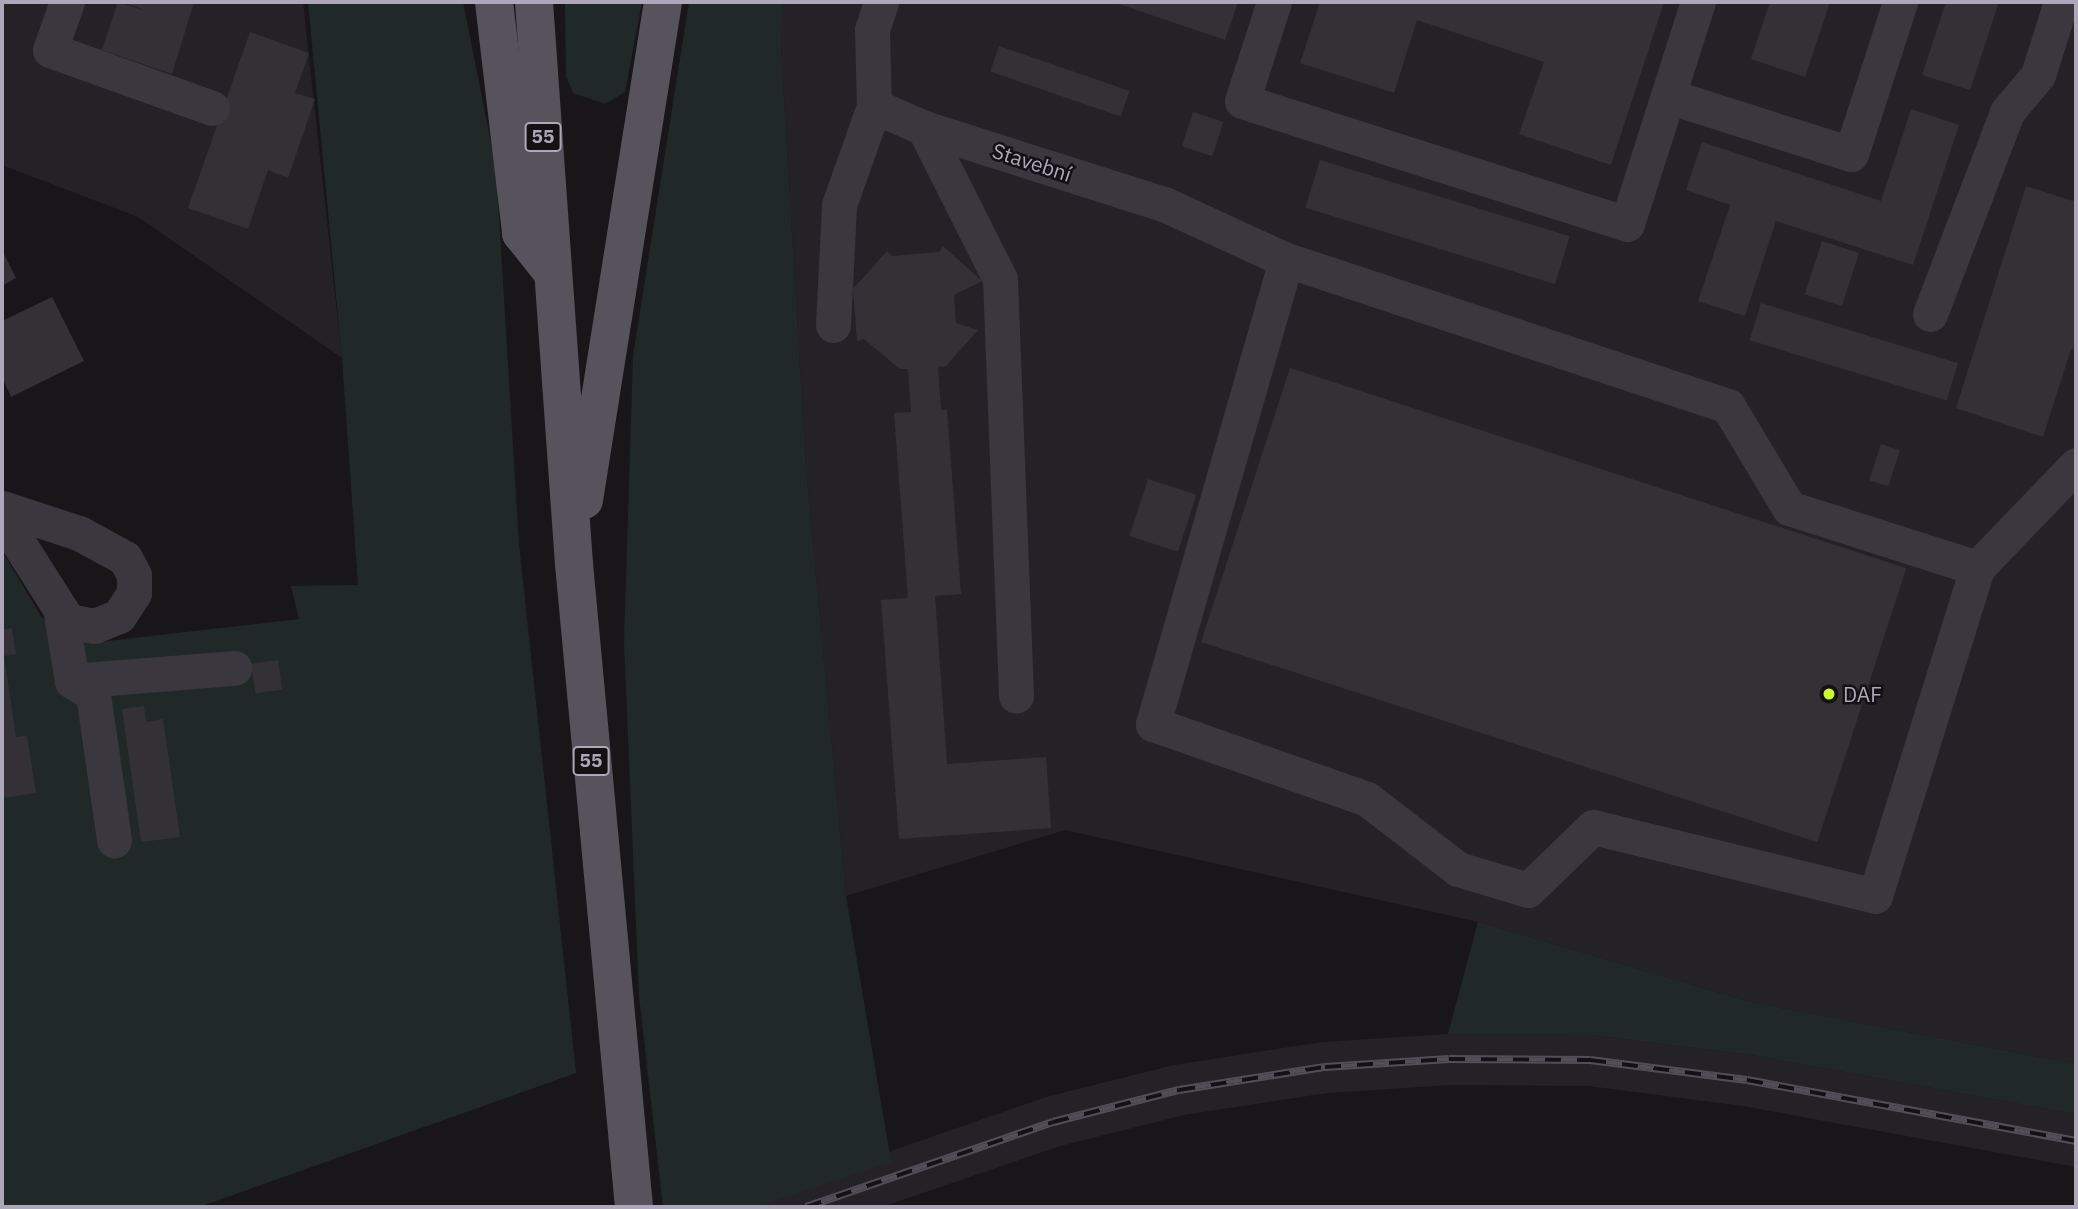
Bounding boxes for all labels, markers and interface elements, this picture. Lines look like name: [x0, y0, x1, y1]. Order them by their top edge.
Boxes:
road number: 55: [524, 122, 562, 153]
street label: Stavební: [989, 137, 1075, 187]
place label: DAF: [1843, 681, 1882, 707]
marker: DAF: [1821, 686, 1837, 702]
road number: 55: [572, 746, 610, 776]

